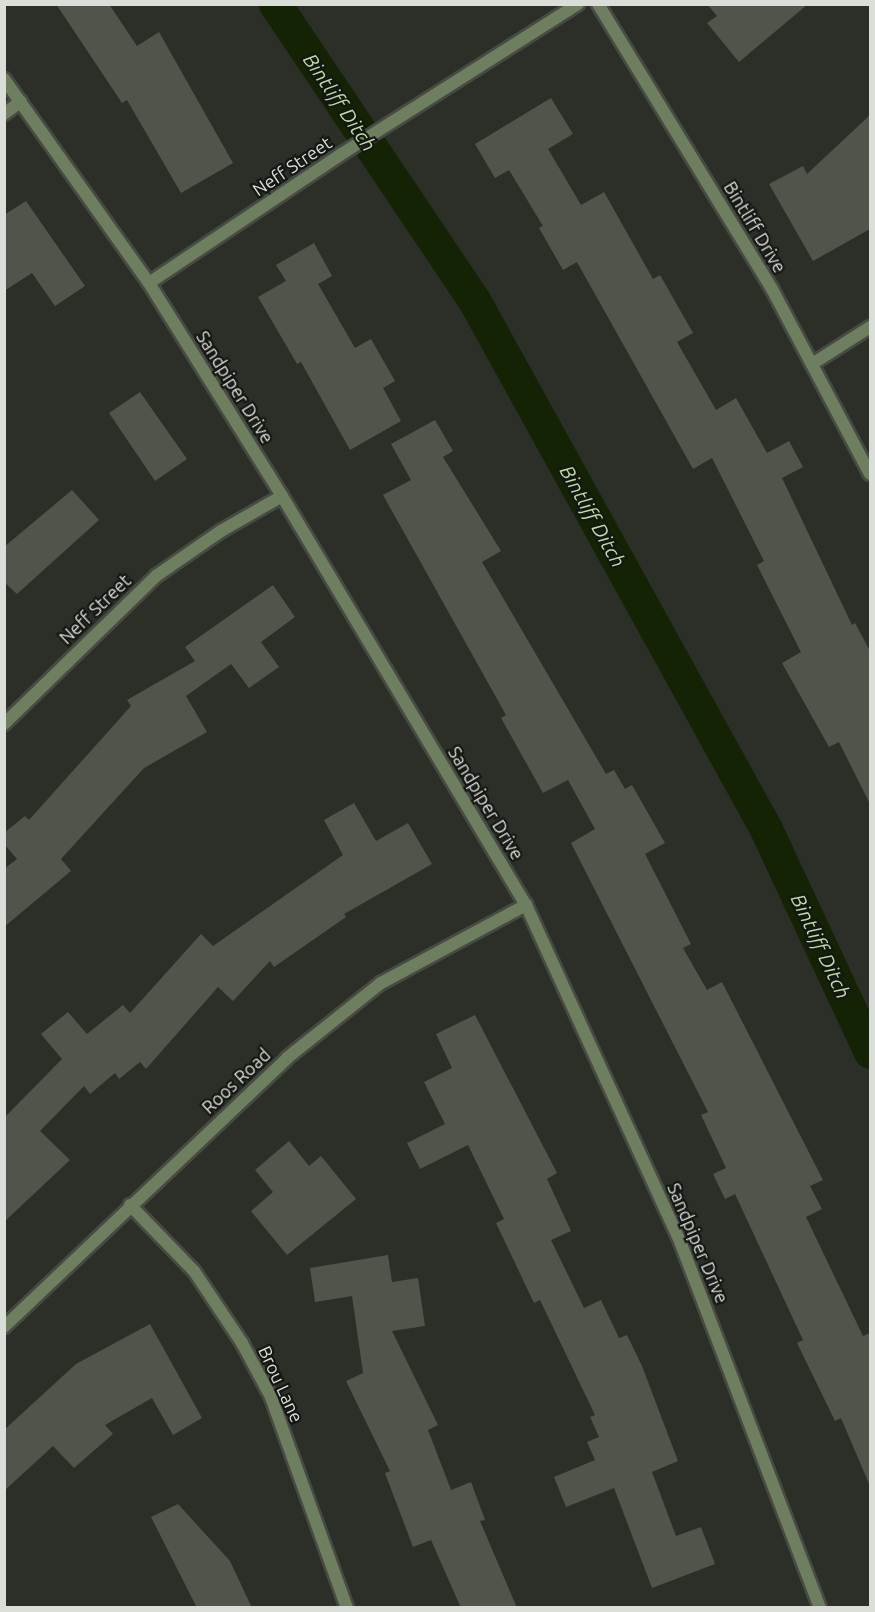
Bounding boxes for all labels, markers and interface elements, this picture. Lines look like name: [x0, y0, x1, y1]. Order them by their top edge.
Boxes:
water label: Bintliff Ditch: [298, 48, 382, 156]
street label: Neff Street: [248, 132, 336, 200]
street label: Bintliff Drive: [719, 177, 791, 277]
street label: Sandpiper Drive: [192, 327, 278, 447]
water label: Bintliff Ditch: [555, 461, 631, 571]
street label: Neff Street: [55, 570, 135, 648]
street label: Sandpiper Drive: [444, 742, 528, 864]
water label: Bintliff Ditch: [786, 890, 856, 1002]
street label: Roos Road: [197, 1044, 275, 1118]
street label: Sandpiper Drive: [663, 1180, 733, 1306]
street label: Brou Lane: [254, 1342, 308, 1426]

